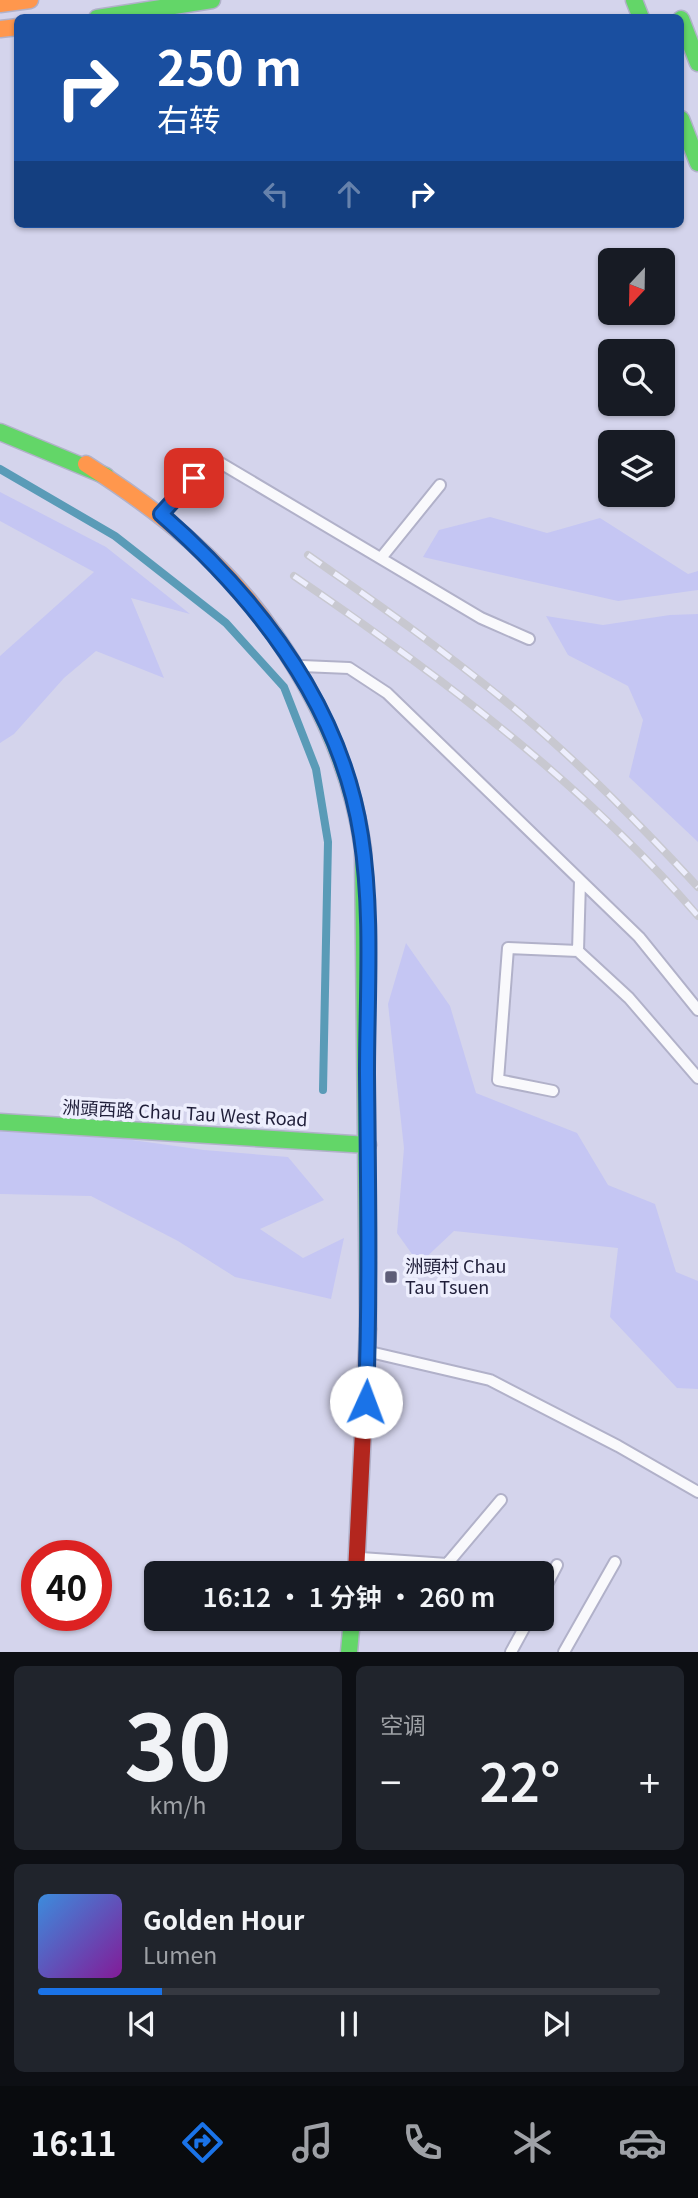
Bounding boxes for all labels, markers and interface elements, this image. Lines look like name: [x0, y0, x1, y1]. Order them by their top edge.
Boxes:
text: 250 m: [157, 29, 302, 100]
icon: right: [42, 42, 133, 133]
text: 右转: [157, 95, 221, 141]
icon: left: [257, 175, 295, 213]
icon: ahead: [330, 175, 368, 213]
icon: right: [403, 175, 441, 213]
north arrow: [598, 248, 676, 326]
map controls: [598, 248, 675, 507]
button: search: [598, 339, 675, 416]
button: layers: [598, 430, 675, 507]
pin: [164, 448, 224, 508]
icon: arrive: [175, 459, 213, 497]
street label: 洲頭西路 Chau Tau West Road: [62, 1093, 308, 1131]
place label: 洲頭村 Chau Tau Tsuen: [405, 1252, 507, 1299]
marker: 洲頭村 Chau Tau Tsuen: [383, 1269, 399, 1285]
position arrow: [329, 1365, 403, 1439]
speed limit sign: 40: [21, 1540, 112, 1631]
text: 16:12 · 1 分钟 · 260 m: [203, 1577, 495, 1614]
text: 30: [124, 1675, 232, 1807]
text: 空调: [380, 1707, 426, 1741]
text: 22°: [480, 1742, 560, 1817]
text: −: [380, 1753, 401, 1808]
text: +: [639, 1753, 660, 1808]
text: km/h: [150, 1787, 206, 1821]
text: Golden Hour: [143, 1900, 304, 1937]
text: Lumen: [143, 1937, 217, 1971]
icon: previous: [123, 2005, 161, 2043]
icon: pause: [330, 2005, 368, 2043]
icon: next: [537, 2005, 575, 2043]
icon: directions: [178, 2118, 227, 2167]
icon: music: [288, 2118, 337, 2167]
icon: phone: [398, 2118, 447, 2167]
icon: climate: [508, 2118, 557, 2167]
icon: car: [618, 2118, 667, 2167]
text: 16:11: [31, 2119, 117, 2165]

